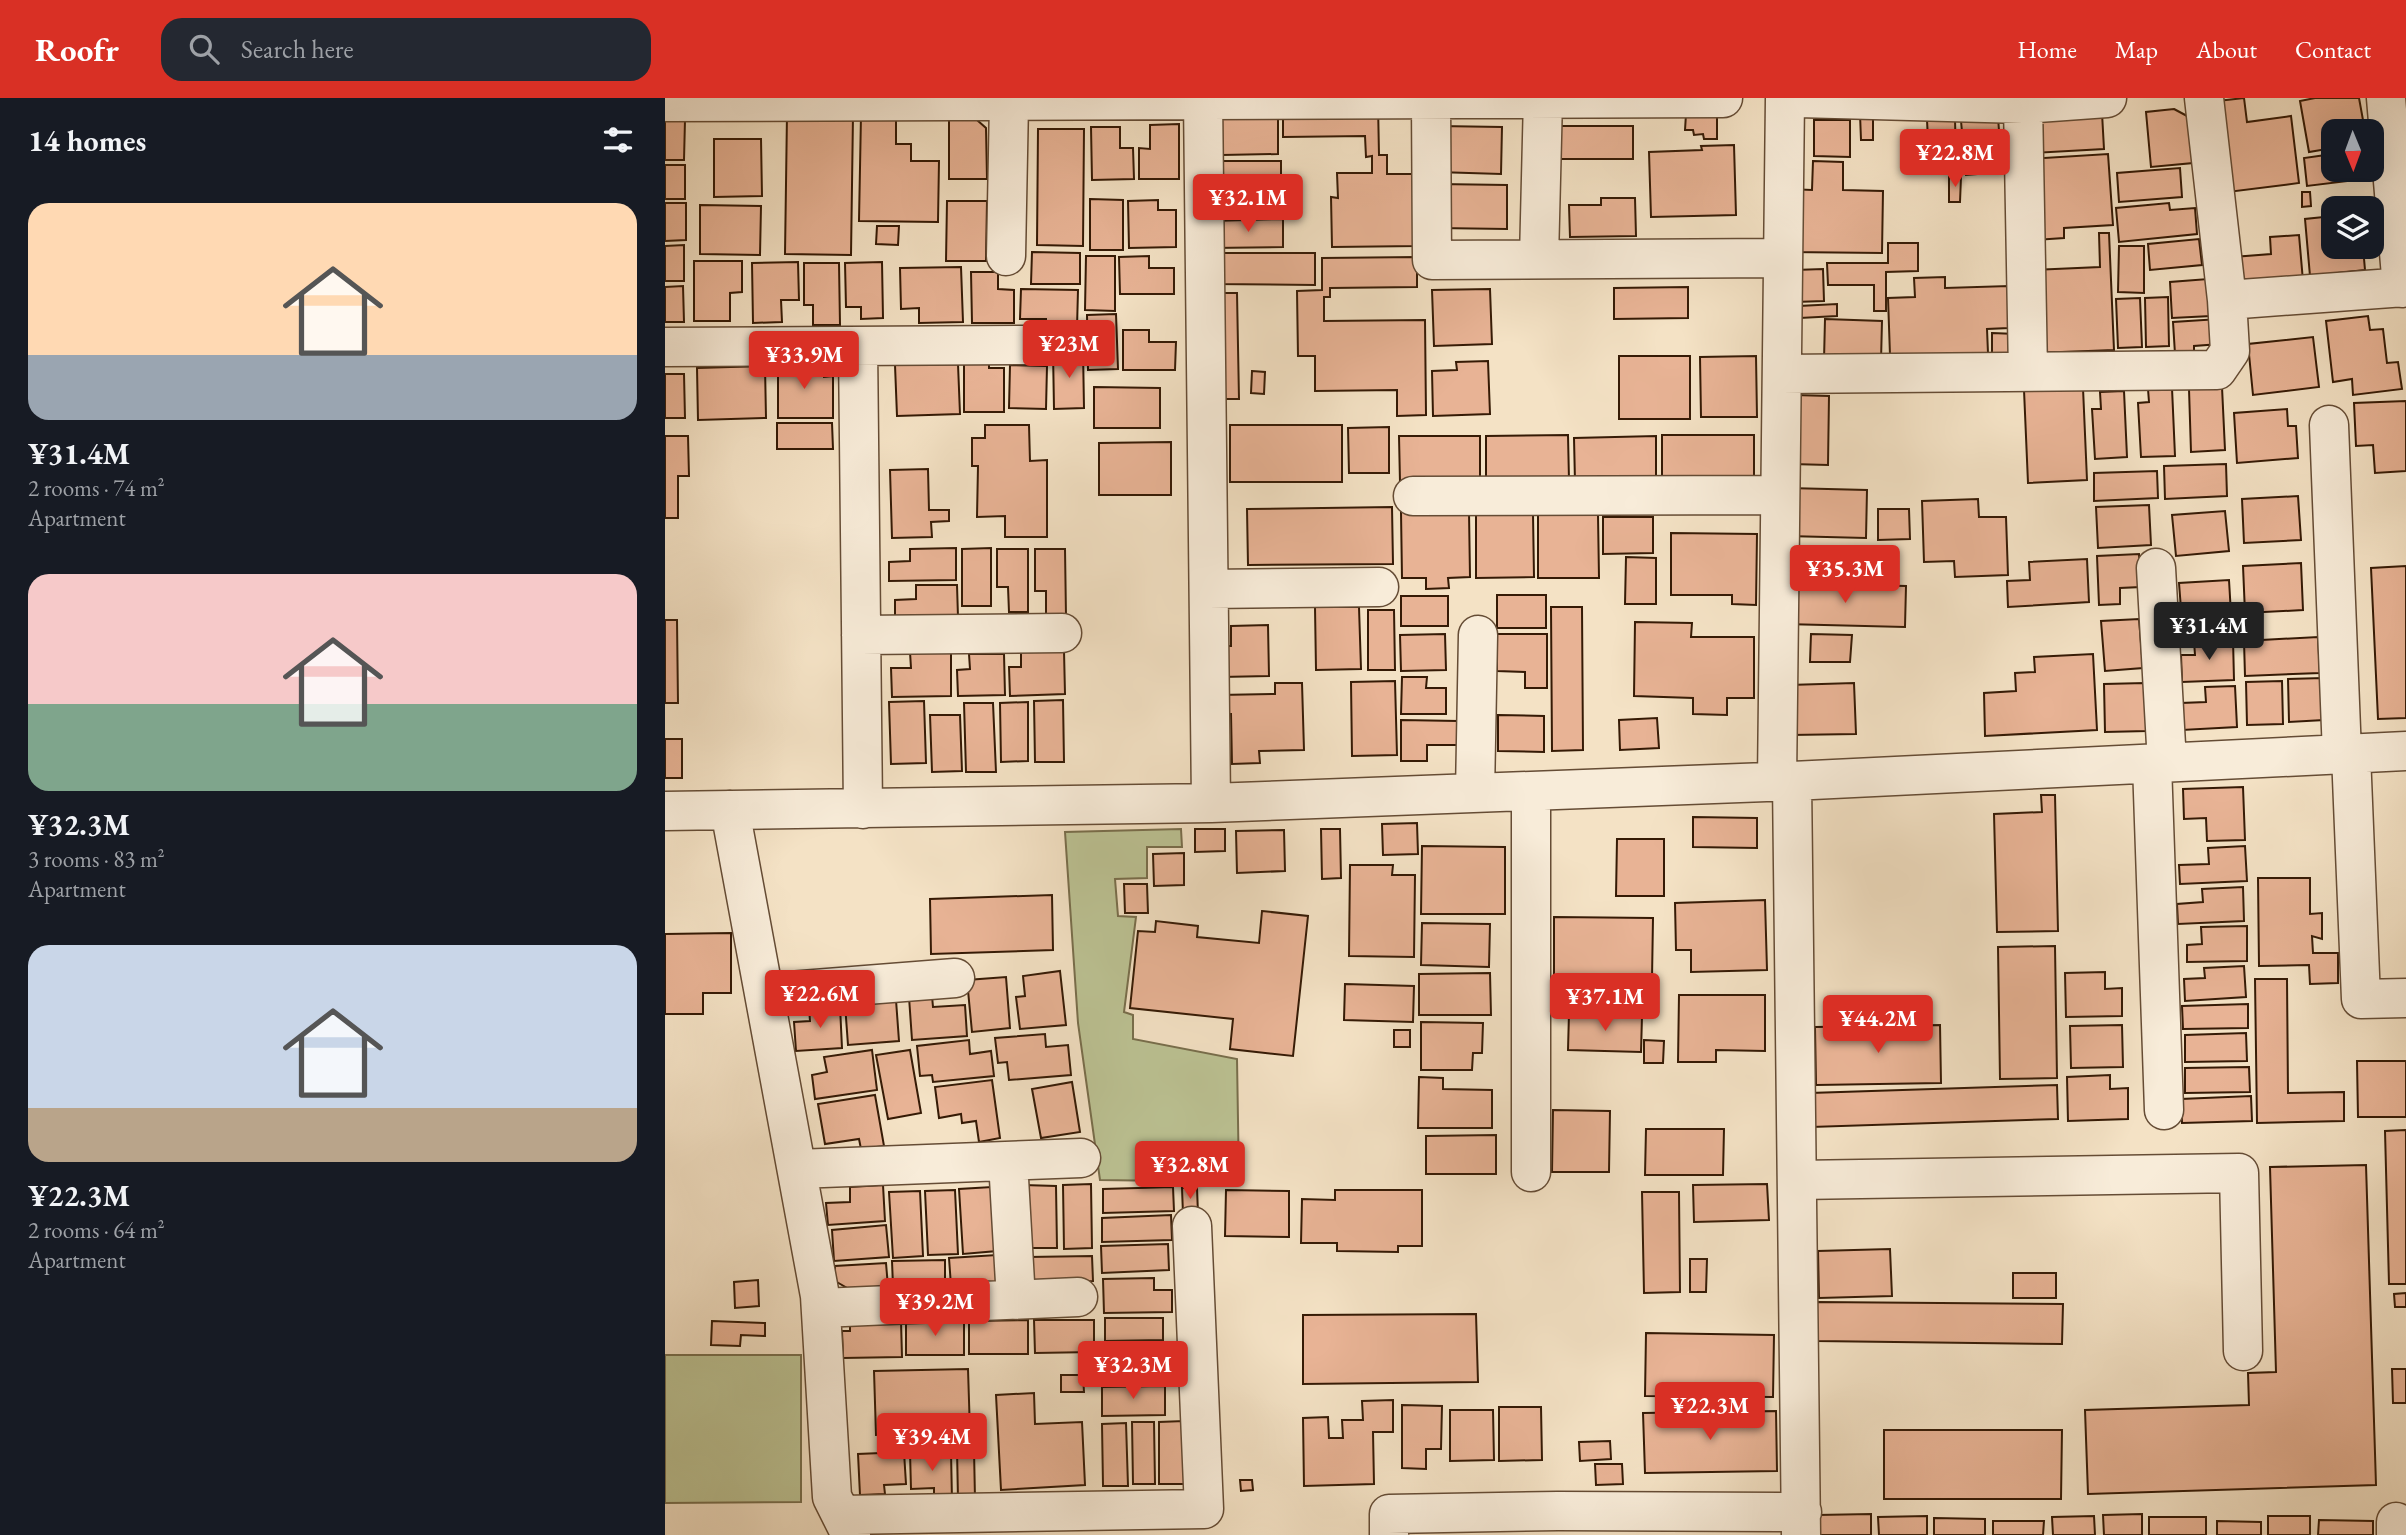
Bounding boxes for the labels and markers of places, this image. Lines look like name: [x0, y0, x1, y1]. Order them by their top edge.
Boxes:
pin: ¥22.8M: [1898, 130, 2012, 189]
pin: ¥32.1M: [1191, 174, 1305, 234]
pin: ¥23M: [1028, 320, 1110, 380]
pin: ¥33.9M: [747, 331, 861, 391]
pin: ¥35.3M: [1788, 546, 1902, 605]
pin: ¥31.4M: [2152, 602, 2266, 662]
pin: ¥22.6M: [763, 970, 877, 1030]
pin: ¥37.1M: [1548, 974, 1662, 1033]
pin: ¥44.2M: [1821, 996, 1935, 1055]
pin: ¥32.8M: [1133, 1142, 1247, 1201]
pin: ¥39.2M: [878, 1278, 992, 1338]
pin: ¥32.3M: [1076, 1342, 1190, 1401]
pin: ¥22.3M: [1653, 1382, 1767, 1442]
pin: ¥39.4M: [875, 1414, 989, 1473]

